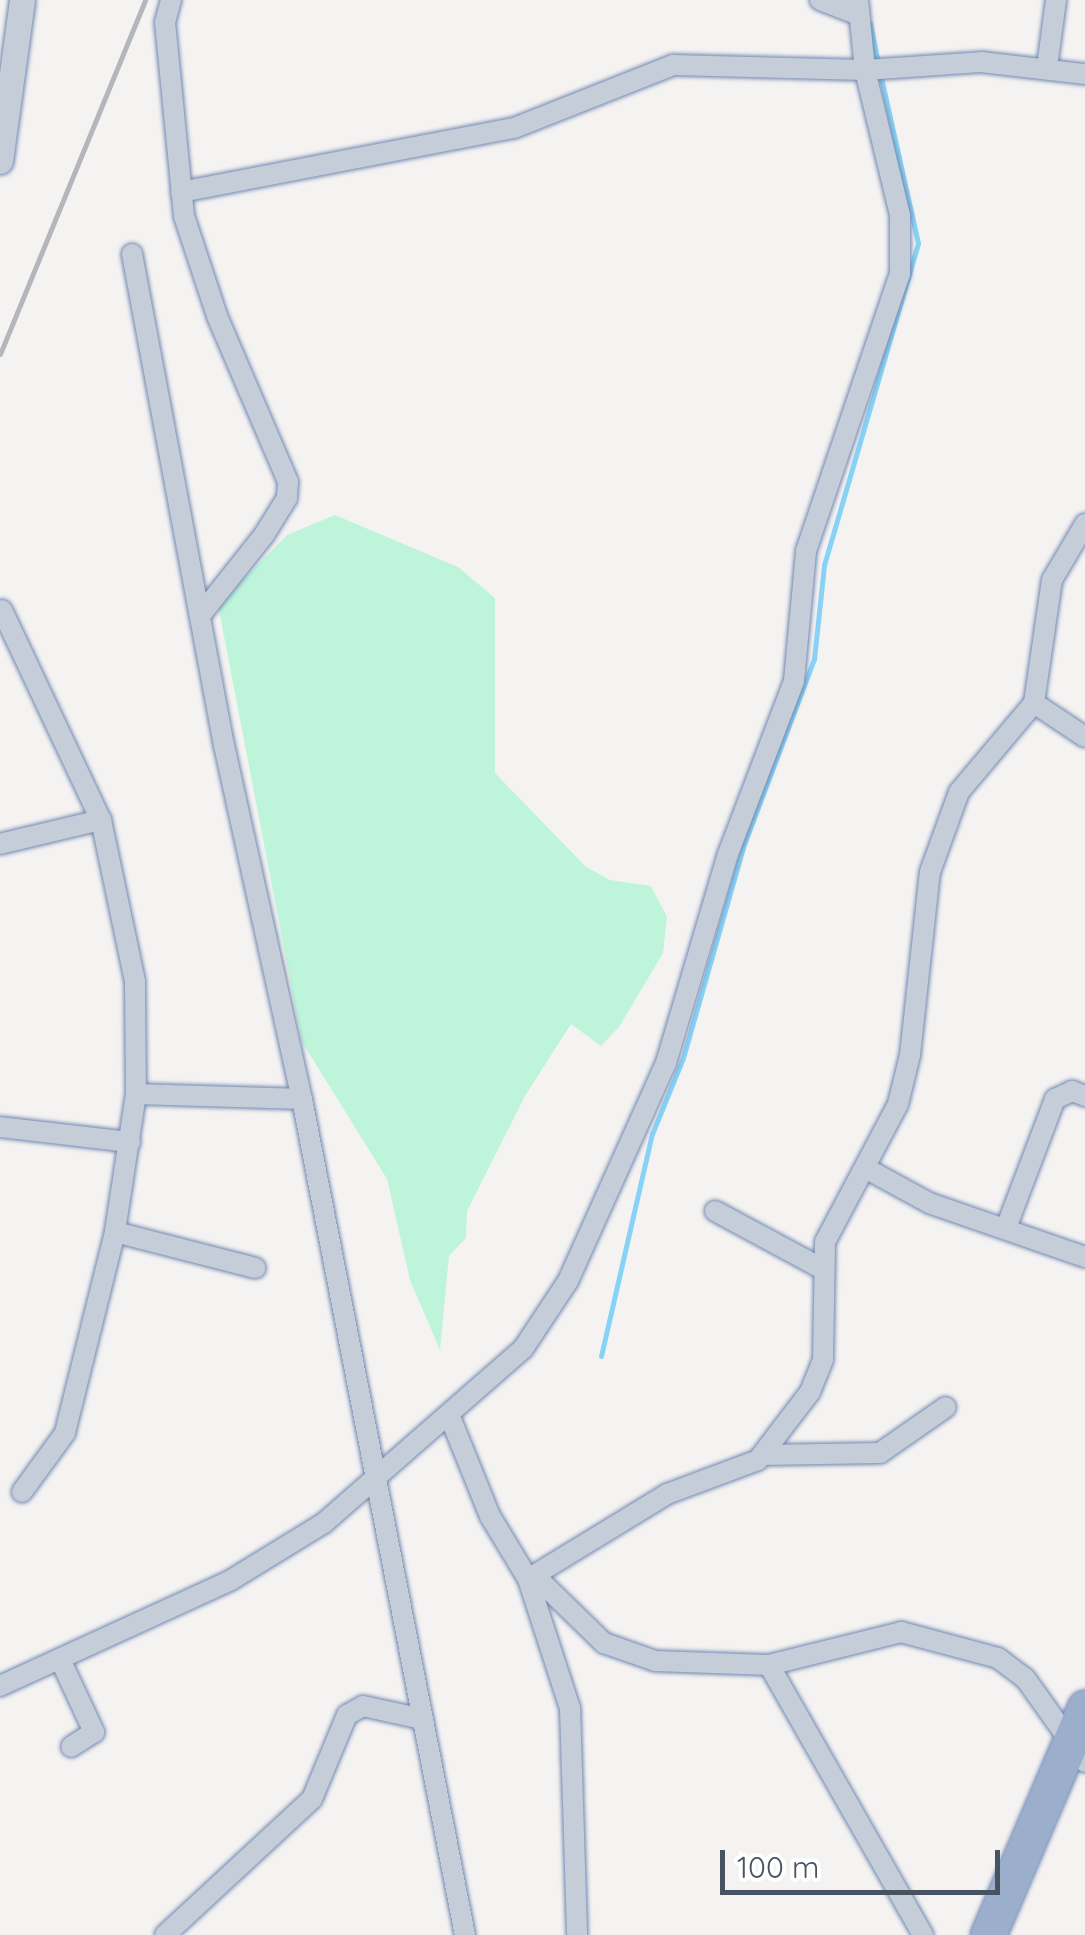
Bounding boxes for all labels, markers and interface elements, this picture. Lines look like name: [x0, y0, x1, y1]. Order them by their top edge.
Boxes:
scale bar: [725, 1830, 1005, 1892]
text: 100 m: [737, 1848, 819, 1886]

